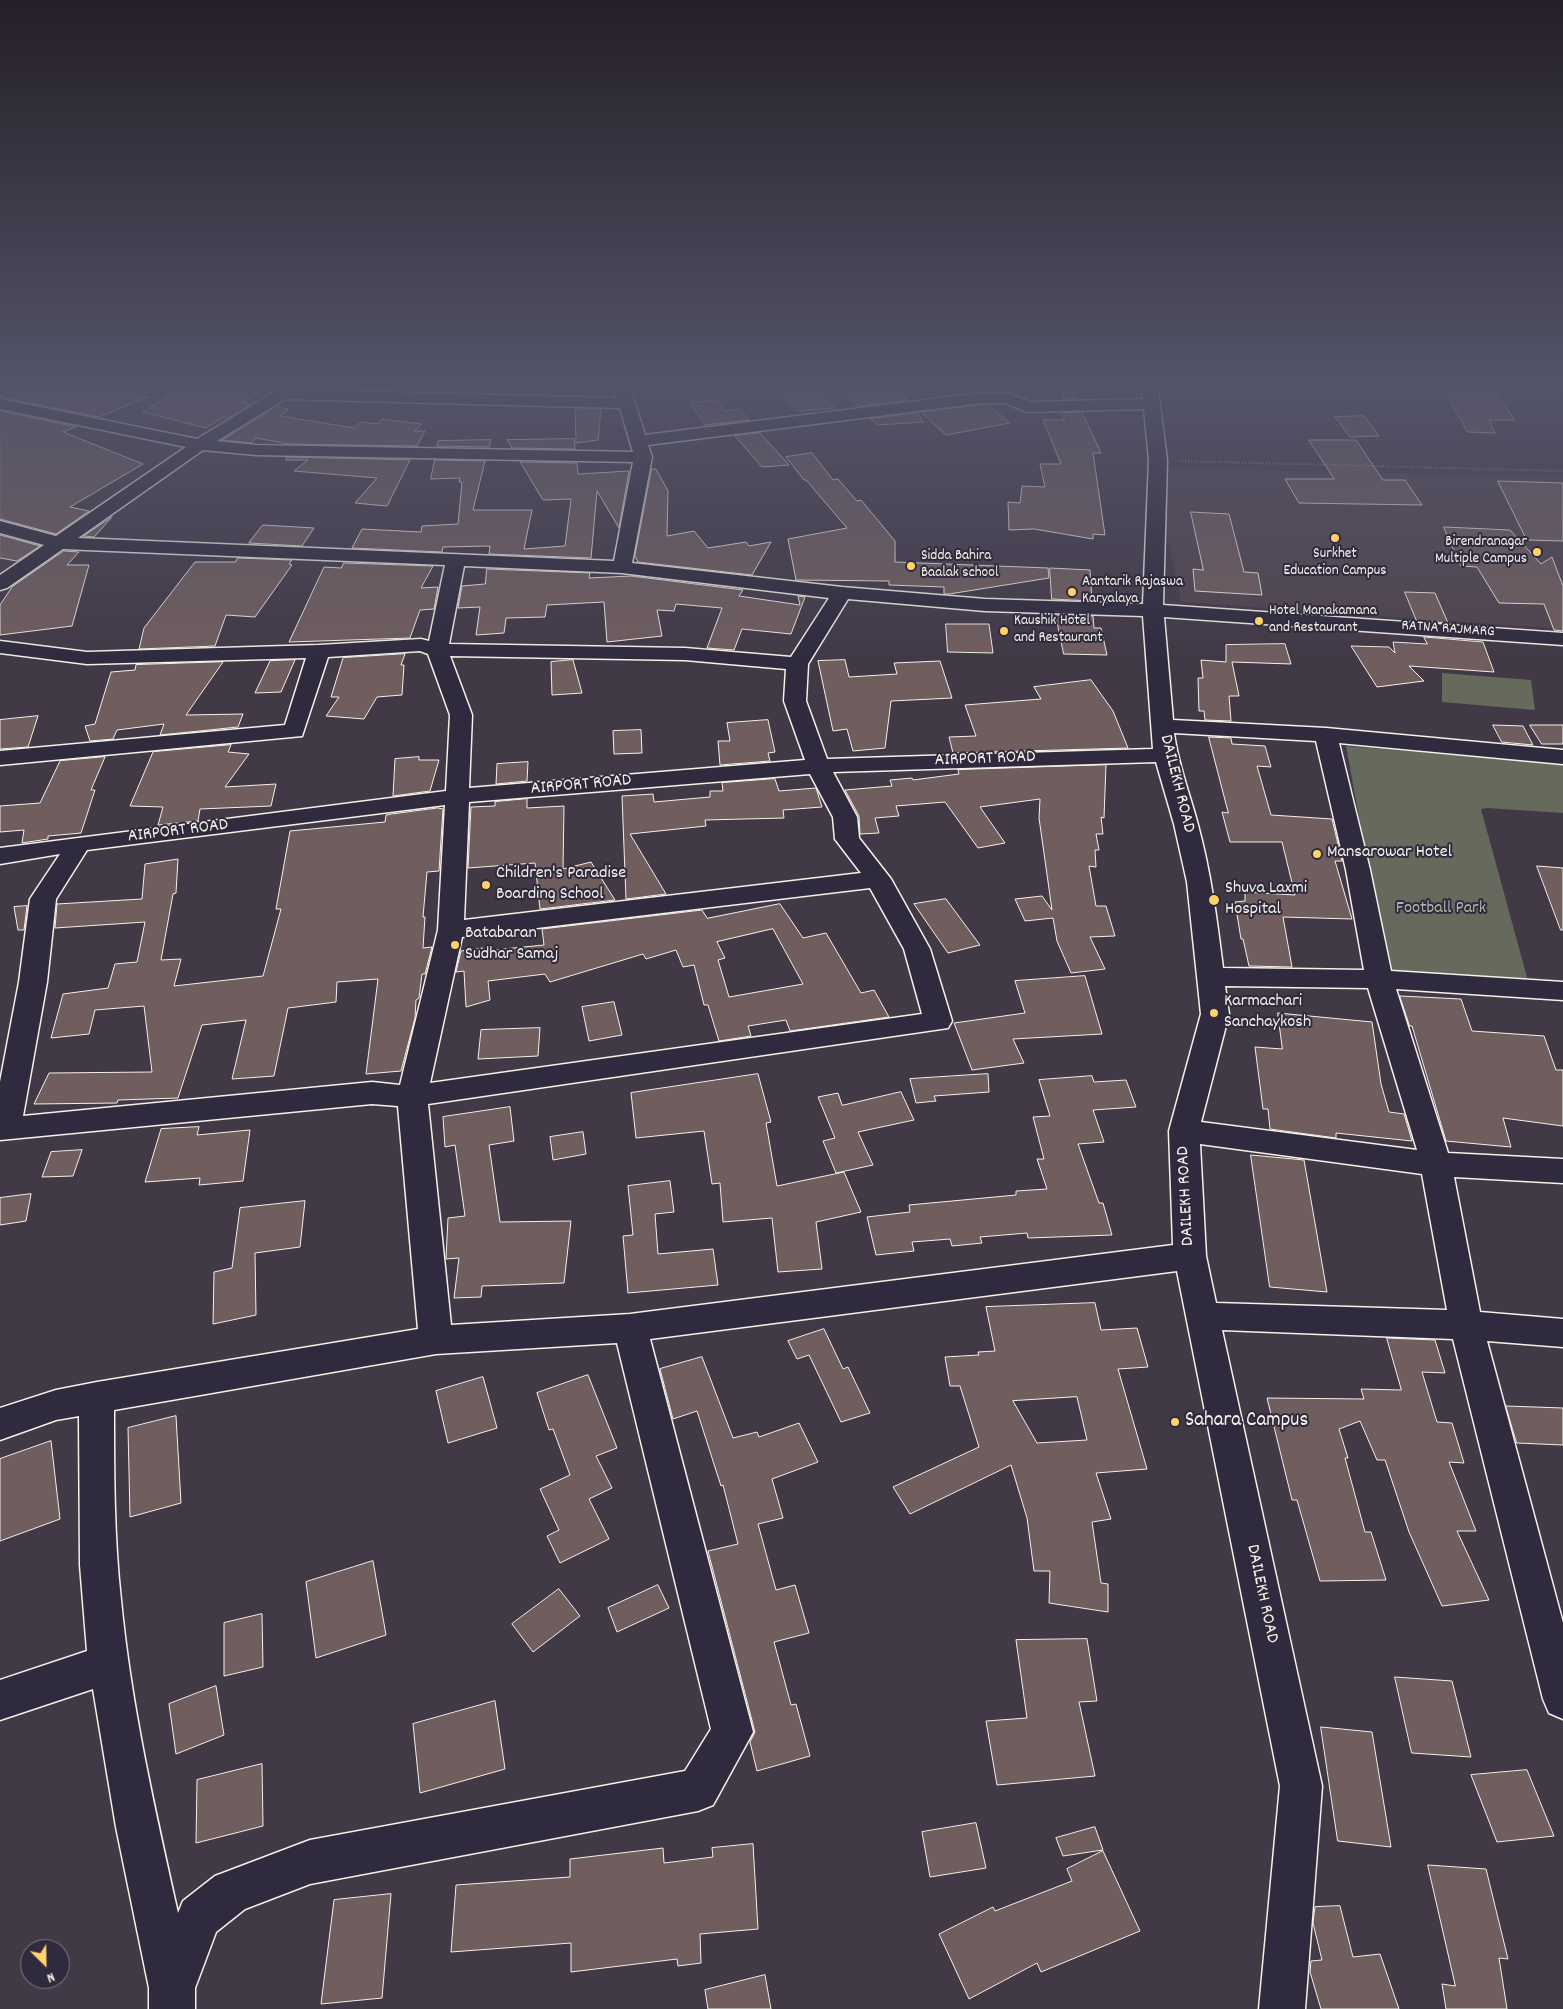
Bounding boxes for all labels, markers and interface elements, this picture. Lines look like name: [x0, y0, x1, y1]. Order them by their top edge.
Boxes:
marker: Surkhet Education Campus: [1329, 532, 1341, 544]
place label: Birendranagar Multiple Campus: [1435, 534, 1527, 569]
place label: Surkhet Education Campus: [1283, 546, 1387, 581]
marker: Birendranagar Multiple Campus: [1531, 546, 1543, 558]
place label: Sidda Bahira Baalak school: [921, 548, 999, 583]
marker: Sidda Bahira Baalak school: [905, 560, 917, 572]
place label: Aantarik Rajaswa Karyalaya: [1082, 574, 1183, 609]
marker: Aantarik Rajaswa Karyalaya: [1066, 586, 1078, 598]
place label: Hotel Manakamana and Restaurant: [1269, 603, 1377, 638]
place label: Kaushik Hotel and Restaurant: [1014, 613, 1103, 648]
marker: Hotel Manakamana and Restaurant: [1253, 615, 1265, 627]
street label: RATNA RAJMARG: [1401, 618, 1495, 642]
marker: Kaushik Hotel and Restaurant: [998, 625, 1010, 637]
street label: DAILEKH ROAD: [1153, 733, 1199, 835]
street label: AIRPORT ROAD: [934, 747, 1036, 773]
street label: AIRPORT ROAD: [530, 771, 632, 801]
street label: AIRPORT ROAD: [127, 815, 229, 849]
place label: Mansarowar Hotel: [1327, 843, 1452, 865]
marker: Mansarowar Hotel: [1311, 848, 1323, 860]
place label: Children's Paradise Boarding School: [496, 864, 626, 906]
marker: Children's Paradise Boarding School: [480, 879, 492, 891]
place label: Shuva Laxmi Hospital: [1225, 879, 1307, 922]
marker: Shuva Laxmi Hospital: [1207, 893, 1221, 907]
park label: Football Park: [1396, 899, 1486, 921]
place label: Batabaran Sudhar Samaj: [465, 924, 559, 966]
marker: Batabaran Sudhar Samaj: [449, 939, 461, 951]
place label: Karmachari Sanchaykosh: [1224, 992, 1311, 1034]
marker: Karmachari Sanchaykosh: [1208, 1007, 1220, 1019]
street label: DAILEKH ROAD: [1174, 1145, 1200, 1247]
place label: Sahara Campus: [1185, 1409, 1308, 1435]
marker: Sahara Campus: [1169, 1416, 1181, 1428]
street label: DAILEKH ROAD: [1240, 1543, 1282, 1645]
north arrow: [20, 1939, 70, 1989]
text: N: [43, 1966, 58, 1987]

